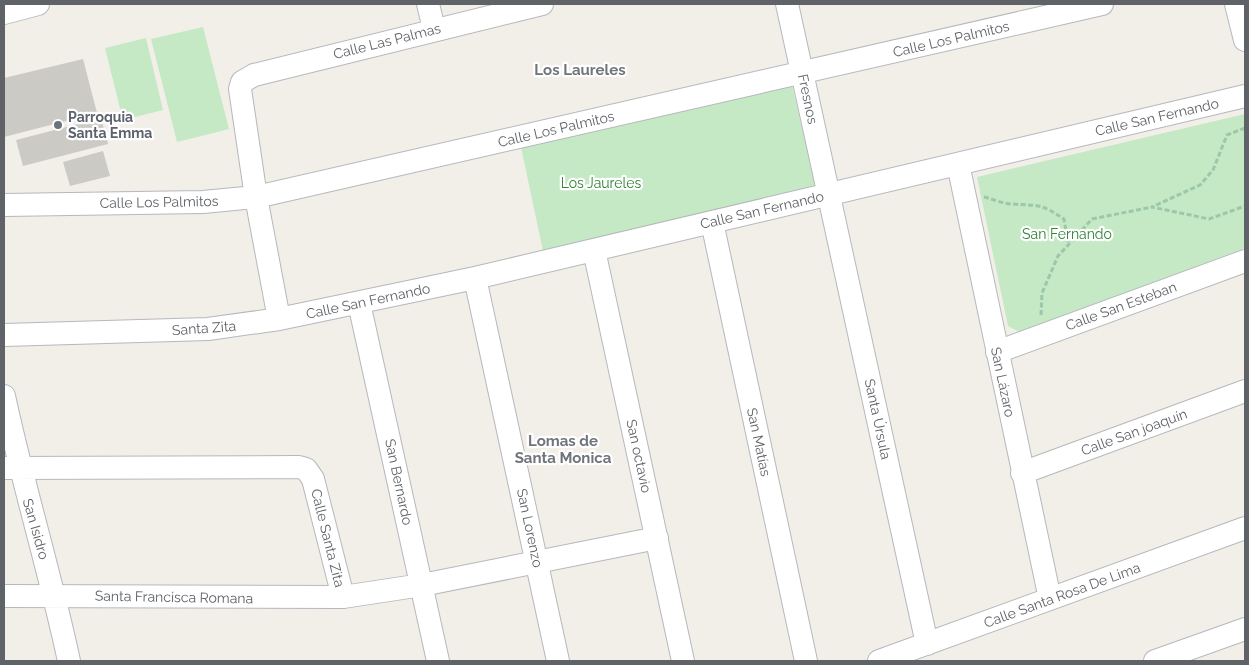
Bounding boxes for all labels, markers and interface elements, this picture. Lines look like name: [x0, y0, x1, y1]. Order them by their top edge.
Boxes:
street label: Calle Los Palmitos: [891, 18, 1011, 60]
street label: Calle Las Palmas: [332, 20, 443, 62]
district label: Los Laureles: [534, 61, 626, 79]
street label: Fresnos: [795, 73, 821, 126]
street label: Calle San Fernando: [1094, 95, 1220, 139]
street label: Calle Los Palmitos: [496, 108, 616, 150]
place label: Parroquia Santa Emma: [68, 109, 152, 141]
marker: Parroquia Santa Emma: [52, 119, 64, 131]
park label: Los Jaureles: [561, 175, 642, 191]
street label: Calle San Fernando: [699, 188, 825, 232]
street label: Calle Los Palmitos: [99, 193, 219, 211]
park label: San Fernando: [1022, 226, 1112, 242]
street label: Calle San Esteban: [1063, 278, 1179, 334]
street label: Calle San Fernando: [305, 280, 431, 322]
street label: Santa Zita: [171, 318, 237, 338]
street label: San Lázaro: [988, 346, 1018, 418]
street label: Santa Úrsula: [862, 377, 895, 461]
street label: Calle San joaquín: [1079, 405, 1189, 459]
street label: San Matías: [744, 406, 774, 478]
street label: San octavio: [623, 418, 655, 494]
district label: Lomas de Santa Monica: [515, 432, 612, 467]
street label: San Bernardo: [382, 437, 416, 527]
street label: Calle Santa Zita: [308, 487, 348, 589]
street label: San Lorenzo: [514, 487, 546, 569]
street label: San Isidro: [20, 497, 52, 561]
street label: Calle Santa Rosa De Lima: [982, 559, 1142, 631]
street label: Santa Francisca Romana: [95, 588, 253, 606]

